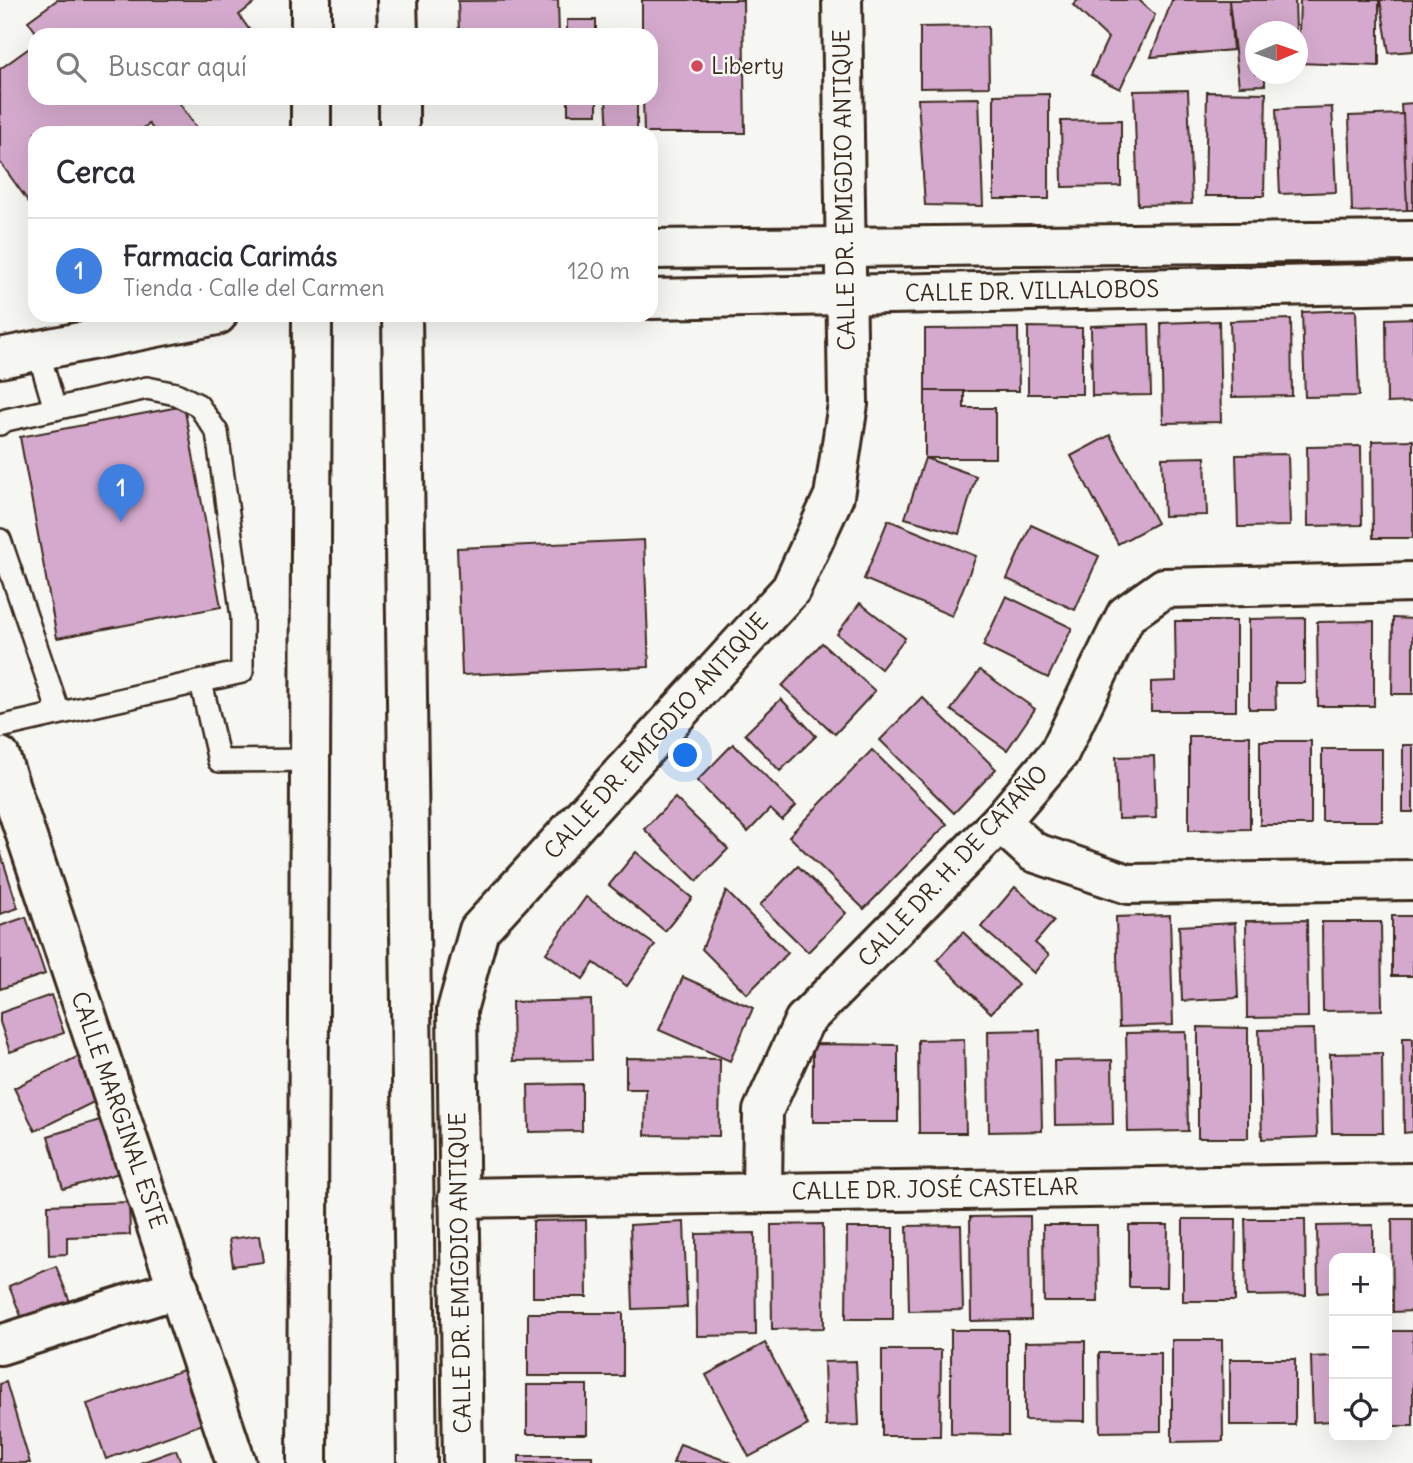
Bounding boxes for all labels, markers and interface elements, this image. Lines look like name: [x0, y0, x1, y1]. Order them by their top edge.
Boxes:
north arrow: [1245, 21, 1308, 84]
search box: [28, 28, 658, 105]
street label: CALLE DR. EMIGDIO ANTIQUE: [826, 29, 861, 351]
icon: search: [52, 48, 90, 86]
text: Buscar aquí: [108, 50, 247, 83]
place label: Liberty: [711, 51, 784, 80]
marker: Liberty: [689, 58, 705, 74]
text: Cerca: [56, 153, 135, 191]
text: Farmacia Carimás: [123, 240, 337, 273]
text: 1: [74, 256, 84, 285]
text: 120 m: [567, 256, 630, 285]
text: Tienda · Calle del Carmen: [123, 273, 385, 302]
street label: CALLE DR. VILLALOBOS: [905, 274, 1159, 307]
pin: 1: [98, 464, 144, 522]
street label: CALLE DR. EMIGDIO ANTIQUE: [537, 607, 774, 865]
your location: [668, 738, 702, 772]
street label: CALLE DR. H. DE CATAÑO: [851, 759, 1054, 973]
street label: CALLE MARGINAL ESTE: [65, 987, 174, 1232]
street label: CALLE DR. EMIGDIO ANTIQUE: [442, 1112, 477, 1434]
street label: CALLE DR. JOSÉ CASTELAR: [791, 1171, 1079, 1206]
map controls: [1329, 1253, 1392, 1442]
button: +: [1329, 1253, 1392, 1316]
button: −: [1329, 1316, 1392, 1379]
button: locate: [1329, 1379, 1392, 1442]

